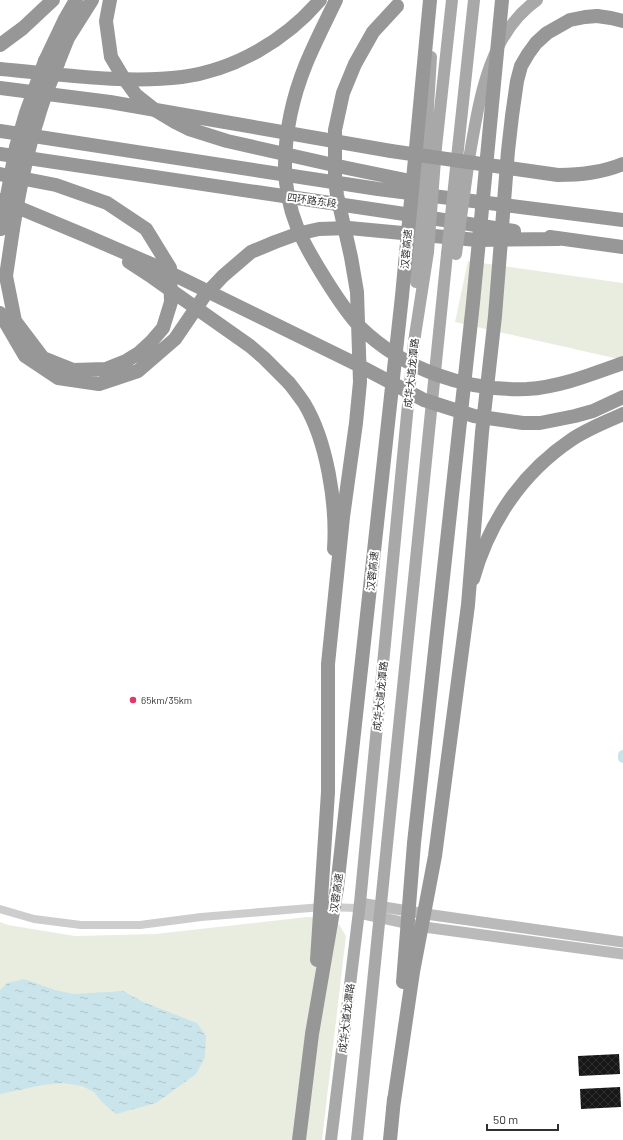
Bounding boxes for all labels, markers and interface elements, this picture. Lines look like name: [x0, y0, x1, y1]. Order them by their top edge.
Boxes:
street label: 四环路东段: [286, 191, 338, 209]
street label: 汉蓉高速: [398, 229, 414, 269]
street label: 成华大道龙潭路: [401, 338, 421, 408]
street label: 汉蓉高速: [364, 550, 380, 592]
street label: 成华大道龙潭路: [370, 661, 390, 731]
place label: 65km/35km: [141, 694, 192, 706]
marker: 65km/35km: [128, 695, 138, 705]
street label: 汉蓉高速: [327, 872, 345, 914]
street label: 成华大道龙潭路: [336, 983, 356, 1053]
scale bar: [487, 1106, 558, 1132]
text: 50 m: [493, 1112, 518, 1126]

